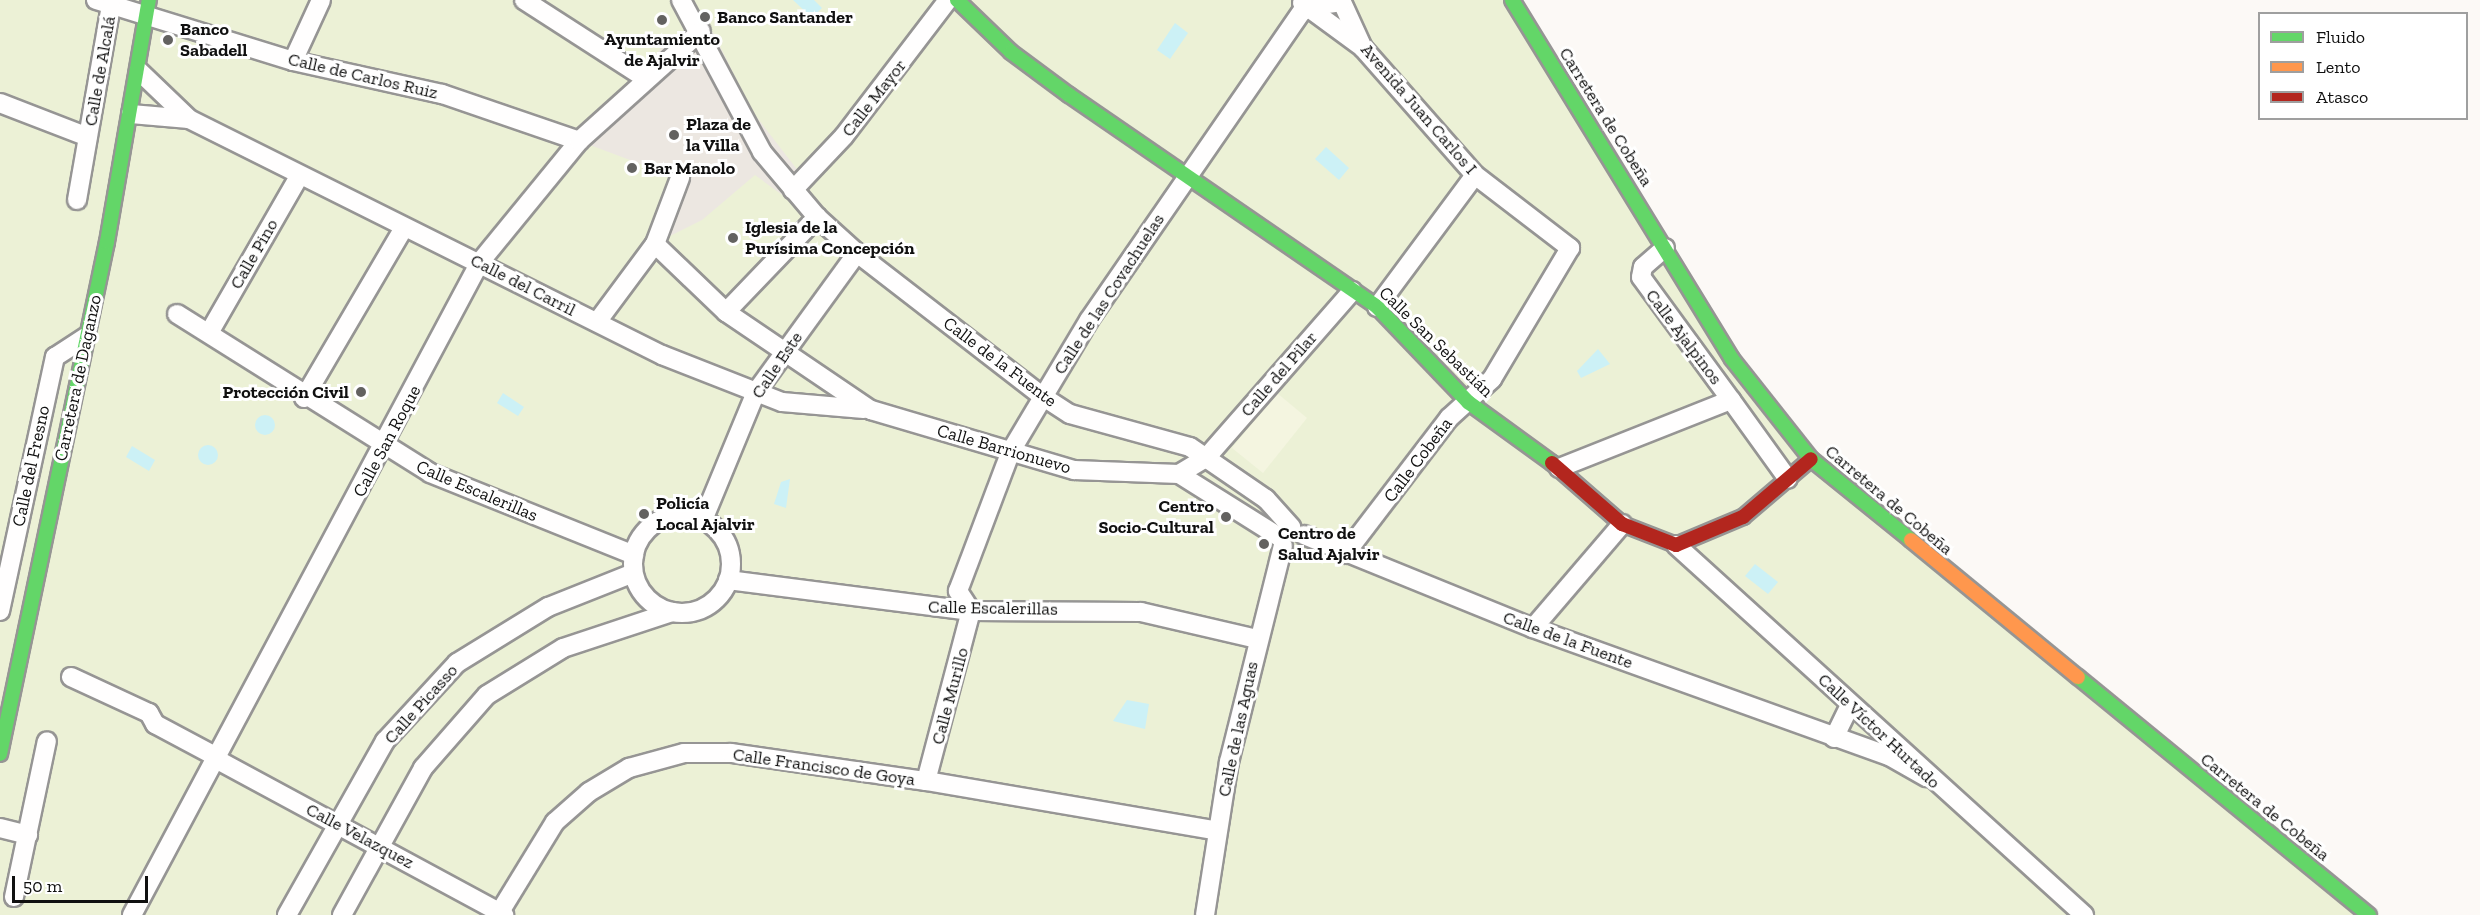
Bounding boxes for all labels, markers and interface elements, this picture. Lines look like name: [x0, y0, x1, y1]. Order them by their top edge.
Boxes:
place label: Banco Santander: [717, 6, 853, 28]
marker: Banco Santander: [698, 10, 712, 24]
legend: [2258, 12, 2468, 120]
marker: Ayuntamiento de Ajalvir: [655, 13, 669, 27]
street label: Calle de Alcalá: [80, 14, 120, 128]
place label: Banco Sabadell: [180, 19, 247, 62]
text: Fluido: [2316, 26, 2365, 48]
place label: Ayuntamiento de Ajalvir: [604, 29, 720, 72]
marker: Banco Sabadell: [161, 33, 175, 47]
street label: Avenida Juan Carlos I: [1356, 39, 1482, 179]
street label: Carretera de Cobeña: [1555, 44, 1657, 190]
street label: Calle de Carlos Ruiz: [286, 48, 440, 104]
street label: Calle Mayor: [837, 55, 911, 141]
text: Lento: [2316, 56, 2361, 78]
text: Atasco: [2316, 86, 2368, 108]
place label: Plaza de la Villa: [686, 114, 751, 156]
marker: Plaza de la Villa: [667, 128, 681, 142]
place label: Bar Manolo: [644, 157, 735, 179]
marker: Bar Manolo: [625, 161, 639, 175]
street label: Calle de las Covachuelas: [1049, 210, 1169, 378]
street label: Calle Pino: [225, 215, 283, 293]
place label: Iglesia de la Purísima Concepción: [745, 217, 915, 260]
marker: Iglesia de la Purísima Concepción: [726, 231, 740, 245]
street label: Calle del Carril: [467, 249, 579, 321]
street label: Calle San Sebastián: [1375, 282, 1497, 402]
street label: Calle Ajalpinos: [1641, 285, 1727, 389]
street label: Carretera de Daganzo: [50, 293, 106, 463]
street label: Calle de la Fuente: [939, 312, 1061, 412]
street label: Calle Este: [747, 327, 807, 403]
street label: Calle del Pilar: [1236, 327, 1322, 421]
place label: Protección Civil: [223, 381, 349, 403]
street label: Calle San Roque: [348, 381, 426, 501]
marker: Protección Civil: [354, 385, 368, 399]
street label: Calle del Fresno: [8, 404, 54, 528]
street label: Calle Cobeña: [1379, 413, 1457, 507]
street label: Calle Barrionuevo: [935, 420, 1073, 478]
street label: Carretera de Cobeña: [1821, 440, 1957, 560]
street label: Calle Escalerillas: [413, 456, 541, 526]
place label: Policía Local Ajalvir: [656, 493, 755, 536]
place label: Centro Socio-Cultural: [1098, 496, 1214, 538]
marker: Policía Local Ajalvir: [637, 507, 651, 521]
marker: Centro Socio-Cultural: [1219, 510, 1233, 524]
place label: Centro de Salud Ajalvir: [1278, 523, 1380, 566]
marker: Centro de Salud Ajalvir: [1255, 535, 1273, 553]
street label: Calle Escalerillas: [928, 596, 1058, 620]
street label: Calle de la Fuente: [1500, 607, 1636, 673]
street label: Calle Murillo: [927, 645, 973, 747]
street label: Calle de las Aguas: [1213, 659, 1263, 799]
street label: Calle Picasso: [380, 660, 462, 748]
street label: Calle Víctor Hurtado: [1813, 669, 1945, 793]
street label: Calle Francisco de Goya: [732, 744, 916, 790]
street label: Carretera de Cobeña: [2196, 748, 2334, 866]
street label: Calle Velazquez: [302, 798, 418, 874]
scale bar: [15, 864, 152, 902]
text: 50 m: [23, 875, 62, 897]

